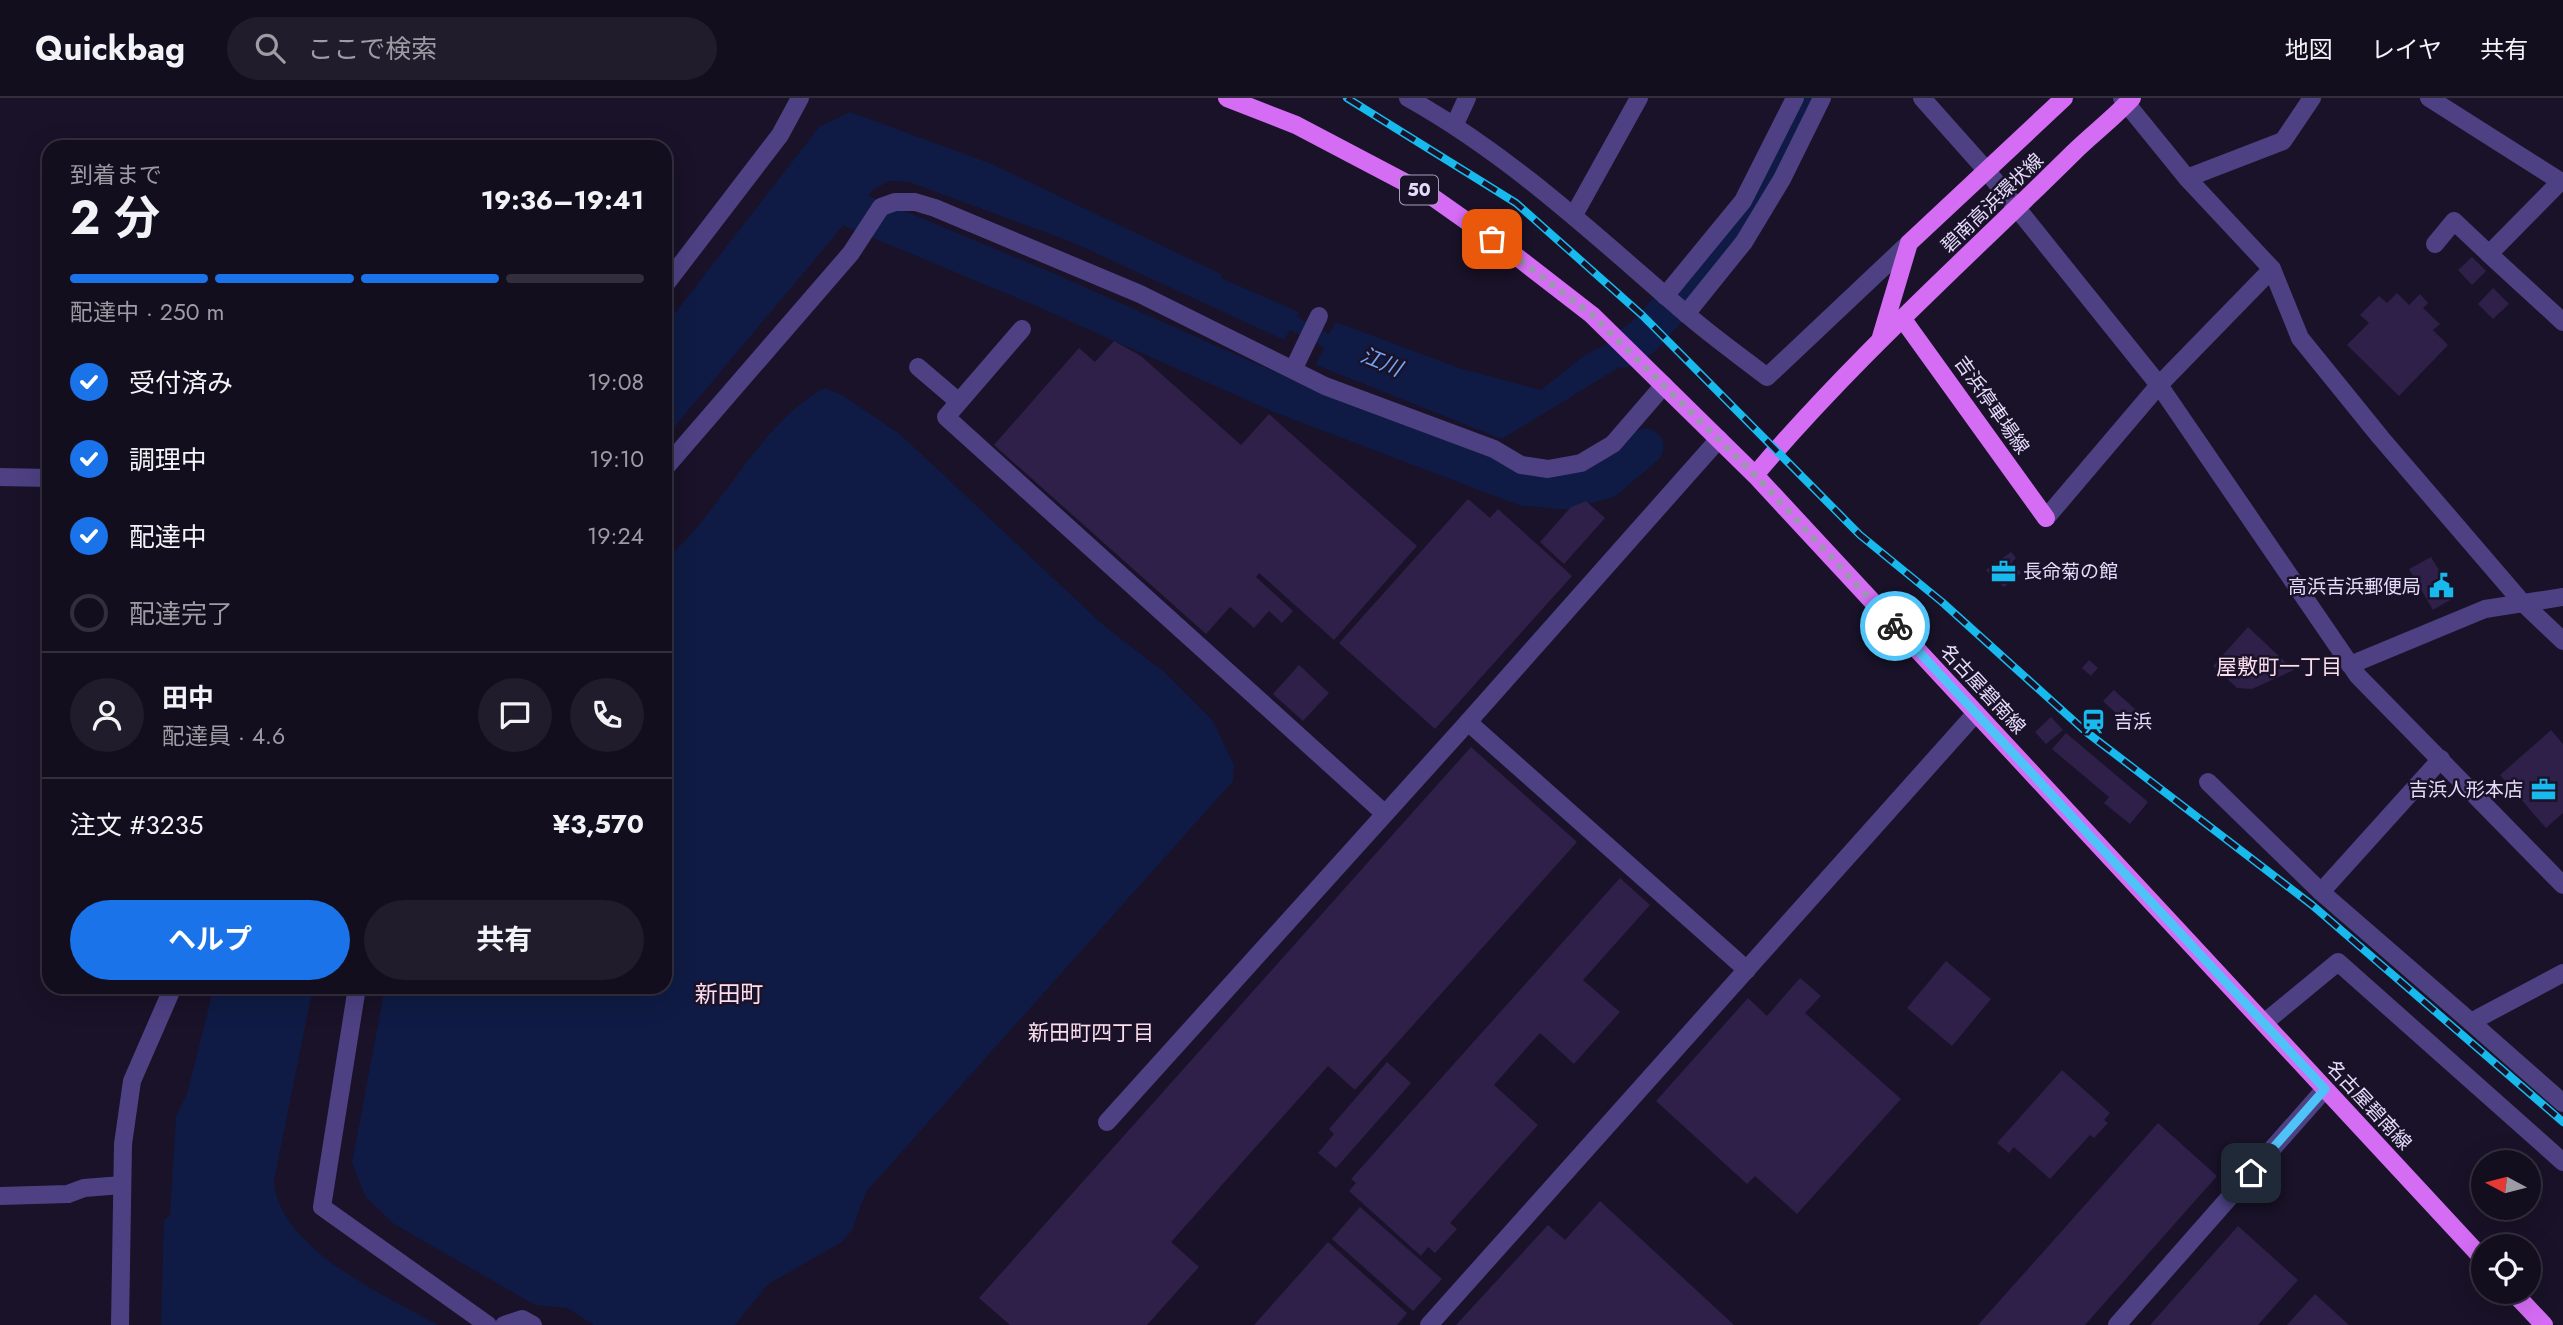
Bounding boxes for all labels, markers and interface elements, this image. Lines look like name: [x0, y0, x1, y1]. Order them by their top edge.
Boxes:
search box: [227, 17, 717, 80]
text: Quickbag: [35, 25, 185, 72]
icon: search: [251, 29, 289, 67]
text: ここで検索: [307, 30, 437, 68]
text: 地図: [2285, 32, 2333, 67]
text: レイヤ: [2371, 32, 2442, 67]
text: 共有: [2480, 32, 2528, 67]
street label: 碧南高浜環状線: [1935, 147, 2049, 259]
text: 到着まで: [70, 158, 162, 192]
road number: 50: [1400, 176, 1438, 204]
text: 19:36–19:41: [481, 181, 644, 219]
text: 2 分: [70, 185, 160, 251]
pin: [1462, 209, 1522, 269]
icon: bag: [1473, 220, 1511, 258]
text: 配達中 · 250 m: [70, 295, 224, 329]
water label: 江川: [1356, 340, 1408, 385]
street label: 吉浜停車場線: [1948, 351, 2036, 459]
icon: check: [70, 363, 108, 401]
text: 受付済み: [129, 364, 233, 402]
text: 19:08: [587, 365, 644, 399]
icon: check: [70, 440, 108, 478]
text: 調理中: [129, 441, 207, 479]
text: 19:10: [589, 442, 644, 476]
icon: check: [70, 517, 108, 555]
text: 配達中: [129, 518, 207, 556]
text: 19:24: [587, 519, 644, 553]
office icon: 長命菊の館: [1989, 557, 2017, 585]
place label: 長命菊の館: [2023, 558, 2118, 585]
public building icon: 高浜吉浜郵便局: [2427, 572, 2455, 600]
place label: 高浜吉浜郵便局: [2288, 573, 2421, 600]
courier: [1860, 591, 1930, 661]
text: 配達完了: [129, 595, 233, 633]
icon: bike: [1876, 607, 1914, 645]
street label: 名古屋碧南線: [1934, 638, 2032, 740]
district label: 屋敷町一丁目: [2216, 652, 2342, 682]
button: person: [70, 678, 144, 752]
button: chat: [478, 678, 552, 752]
button: phone: [570, 678, 644, 752]
text: 田中: [162, 679, 214, 717]
station icon: 吉浜: [2080, 707, 2108, 735]
place label: 吉浜: [2114, 708, 2152, 735]
text: 配達員 · 4.6: [162, 719, 285, 753]
office icon: 吉浜人形本店: [2529, 775, 2557, 803]
place label: 吉浜人形本店: [2409, 776, 2523, 803]
text: ¥3,570: [553, 805, 644, 843]
text: 注文 #3235: [70, 806, 203, 844]
button: ヘルプ: [70, 900, 350, 980]
button: 共有: [364, 900, 644, 980]
district label: 新田町: [695, 977, 764, 1011]
district label: 新田町四丁目: [1028, 1018, 1154, 1048]
street label: 名古屋碧南線: [2320, 1054, 2418, 1156]
pin: [2221, 1143, 2281, 1203]
north arrow: [2471, 1150, 2541, 1220]
map controls: [2471, 1150, 2541, 1304]
icon: home: [2232, 1154, 2270, 1192]
button: locate: [2471, 1234, 2541, 1304]

